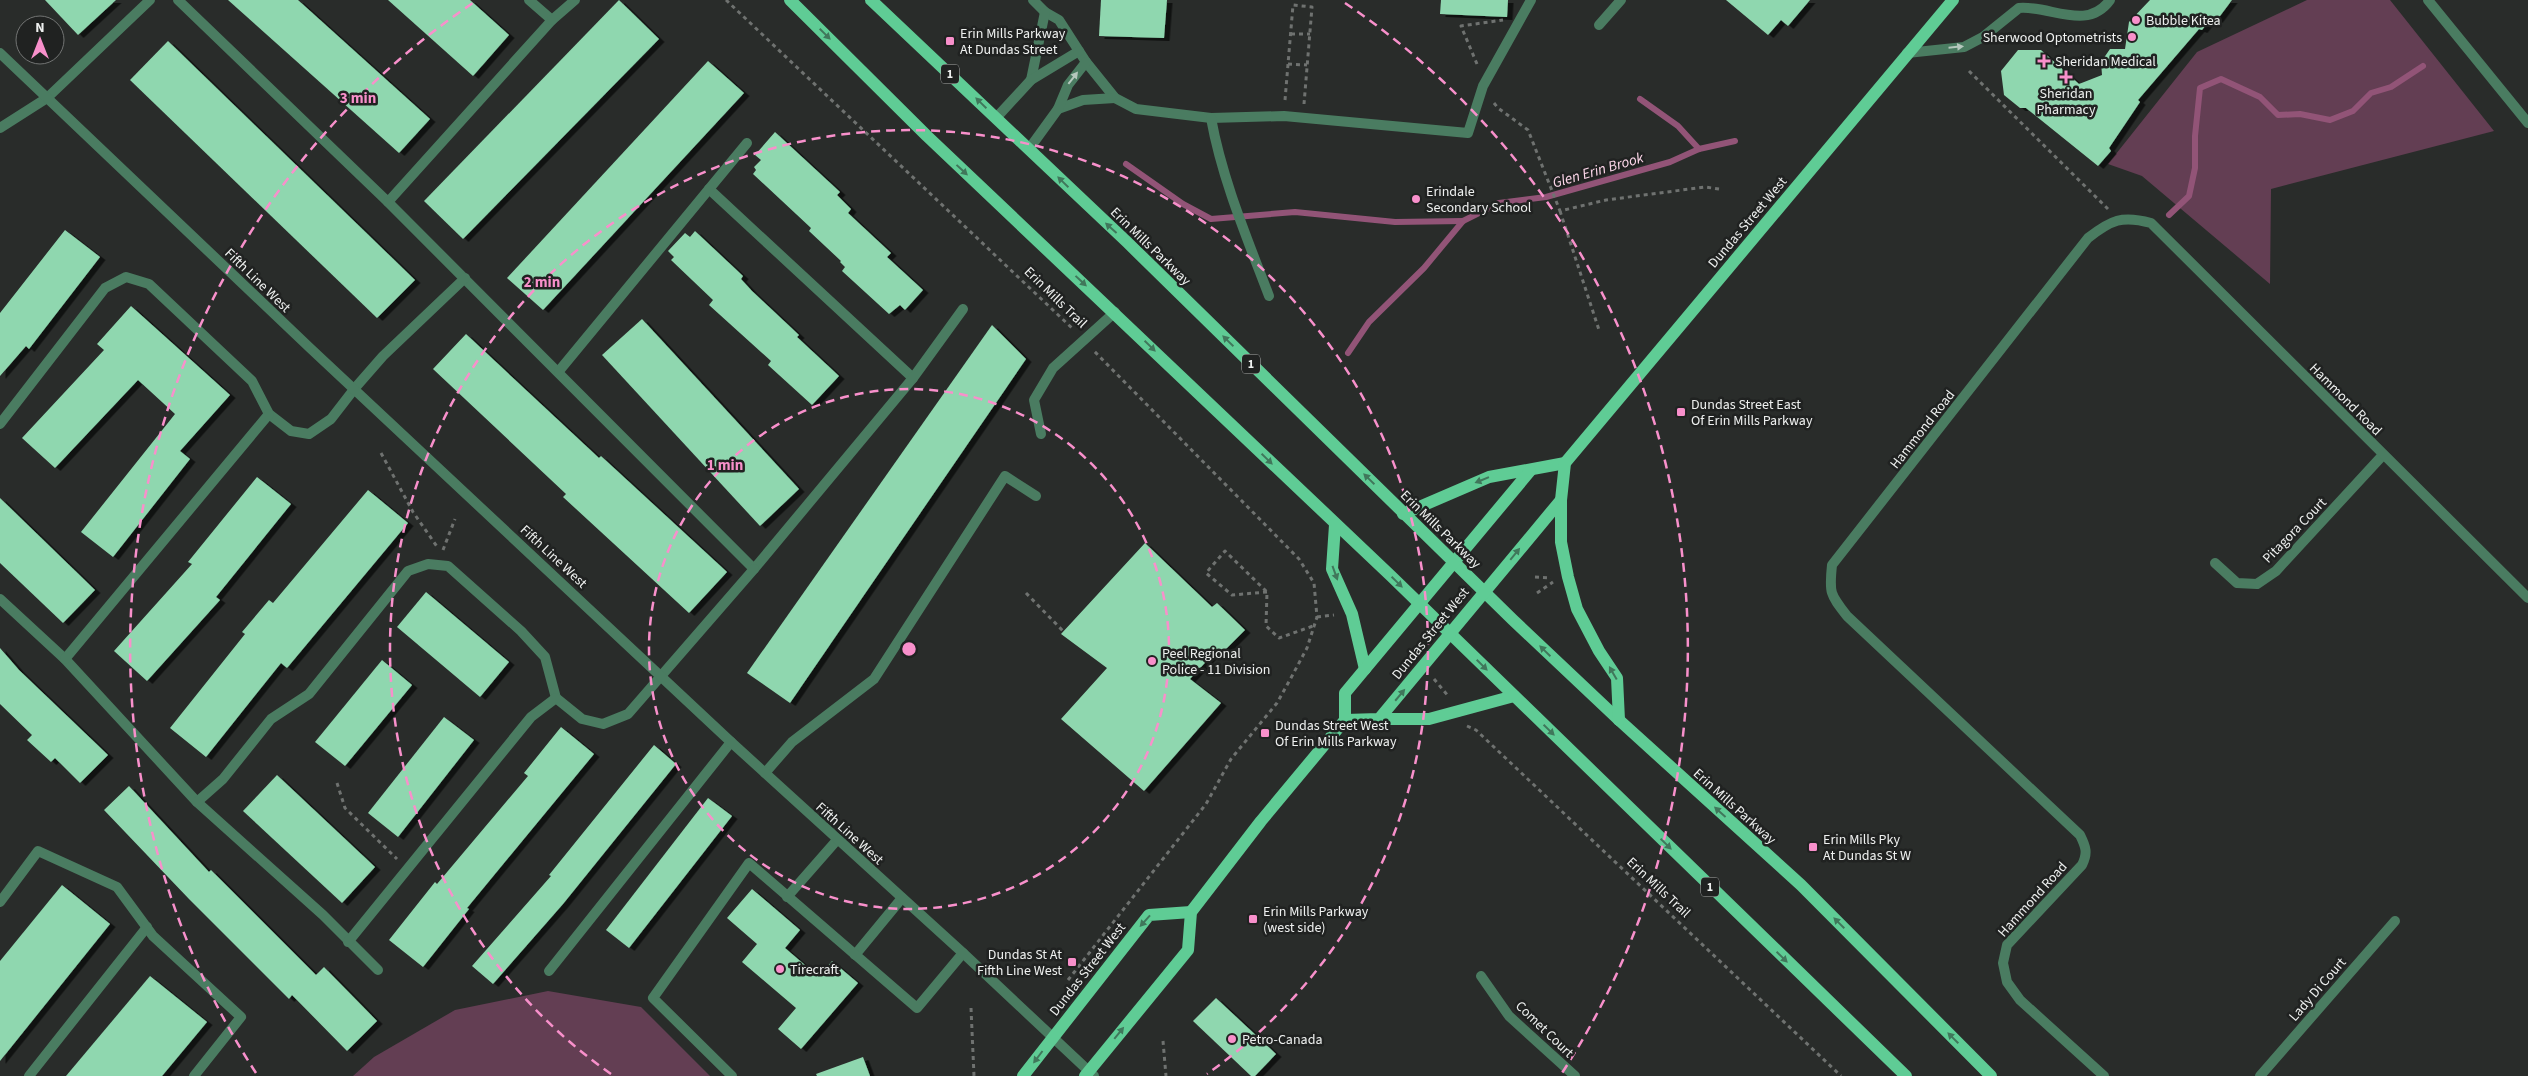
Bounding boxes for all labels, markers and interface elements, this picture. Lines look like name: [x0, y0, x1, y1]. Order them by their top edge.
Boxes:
place label: Bubble Kitea: [2146, 11, 2221, 31]
marker: Bubble Kitea: [2130, 14, 2142, 26]
north arrow: [15, 15, 65, 65]
text: N: [35, 18, 45, 38]
place label: Erin Mills Parkway At Dundas Street: [960, 24, 1066, 60]
one-way arrow: [819, 28, 831, 40]
place label: Sherwood Optometrists: [1983, 28, 2122, 48]
marker: Sherwood Optometrists: [2126, 31, 2138, 43]
marker: Erin Mills Parkway At Dundas Street: [944, 35, 956, 47]
one-way arrow: [1948, 43, 1964, 51]
place label: Sheridan Medical: [2055, 52, 2156, 72]
marker: Sheridan Medical: [2037, 54, 2051, 68]
road number: 1: [941, 64, 959, 84]
marker: Sheridan Pharmacy: [2060, 71, 2072, 83]
one-way arrow: [1068, 72, 1079, 85]
place label: Sheridan Pharmacy: [2036, 84, 2096, 120]
text: 3 min: [340, 88, 376, 109]
one-way arrow: [975, 98, 987, 110]
water label: Glen Erin Brook: [1550, 147, 1647, 193]
one-way arrow: [956, 164, 968, 176]
street label: Dundas Street West: [1704, 173, 1792, 273]
one-way arrow: [1057, 176, 1069, 188]
place label: Erindale Secondary School: [1426, 182, 1532, 218]
marker: Erindale Secondary School: [1410, 193, 1422, 205]
street label: Erin Mills Parkway: [1105, 203, 1195, 291]
one-way arrow: [1106, 222, 1118, 234]
street label: Fifth Line West: [220, 244, 295, 318]
street label: Erin Mills Trail: [1019, 262, 1092, 333]
text: 2 min: [524, 272, 560, 293]
one-way arrow: [1075, 275, 1087, 287]
one-way arrow: [1222, 335, 1234, 347]
one-way arrow: [1144, 340, 1156, 352]
road number: 1: [1242, 354, 1260, 374]
street label: Hammond Road: [2305, 359, 2386, 440]
street label: Hammond Road: [1886, 386, 1960, 473]
place label: Dundas Street East Of Erin Mills Parkway: [1691, 395, 1813, 431]
marker: Dundas Street East Of Erin Mills Parkway: [1675, 406, 1687, 418]
one-way arrow: [1260, 453, 1272, 465]
text: 1 min: [707, 455, 743, 476]
one-way arrow: [1363, 474, 1375, 486]
one-way arrow: [1474, 476, 1489, 484]
street label: Erin Mills Parkway: [1395, 486, 1485, 574]
street label: Pitagora Court: [2258, 493, 2331, 568]
street label: Fifth Line West: [515, 520, 591, 593]
one-way arrow: [1510, 548, 1521, 561]
one-way arrow: [1331, 566, 1339, 581]
one-way arrow: [1391, 576, 1403, 588]
street label: Dundas Street West: [1387, 583, 1474, 684]
centre of rings: [900, 640, 918, 658]
place label: Peel Regional Police - 11 Division: [1162, 644, 1271, 680]
one-way arrow: [1539, 645, 1551, 657]
marker: Peel Regional Police - 11 Division: [1146, 655, 1158, 667]
one-way arrow: [1476, 659, 1488, 671]
one-way arrow: [1609, 666, 1618, 679]
one-way arrow: [1394, 688, 1405, 701]
place label: Dundas Street West Of Erin Mills Parkway: [1275, 716, 1397, 752]
one-way arrow: [1543, 724, 1555, 736]
marker: Dundas Street West Of Erin Mills Parkway: [1259, 727, 1271, 739]
street label: Erin Mills Parkway: [1689, 764, 1780, 850]
street label: Fifth Line West: [811, 798, 888, 870]
one-way arrow: [1714, 806, 1726, 818]
place label: Erin Mills Pky At Dundas St W: [1823, 830, 1911, 866]
one-way arrow: [1659, 838, 1671, 850]
marker: Erin Mills Pky At Dundas St W: [1807, 841, 1819, 853]
street label: Erin Mills Trail: [1622, 853, 1695, 923]
street label: Hammond Road: [1993, 858, 2072, 942]
road number: 1: [1701, 878, 1719, 896]
place label: Erin Mills Parkway (west side): [1263, 902, 1369, 938]
marker: Erin Mills Parkway (west side): [1247, 913, 1259, 925]
one-way arrow: [1139, 915, 1151, 927]
one-way arrow: [1833, 917, 1845, 929]
street label: Dundas Street West: [1045, 919, 1131, 1021]
place label: Dundas St At Fifth Line West: [977, 945, 1062, 981]
one-way arrow: [1776, 951, 1788, 963]
street label: Lady Di Court: [2284, 953, 2351, 1026]
marker: Dundas St At Fifth Line West: [1066, 956, 1078, 968]
place label: Tirecraft: [790, 960, 840, 980]
marker: Tirecraft: [774, 963, 786, 975]
street label: Comet Court: [1511, 997, 1578, 1063]
one-way arrow: [1113, 1027, 1124, 1039]
place label: Petro-Canada: [1242, 1030, 1322, 1050]
one-way arrow: [1947, 1032, 1959, 1044]
marker: Petro-Canada: [1226, 1033, 1238, 1045]
one-way arrow: [1033, 1050, 1043, 1064]

